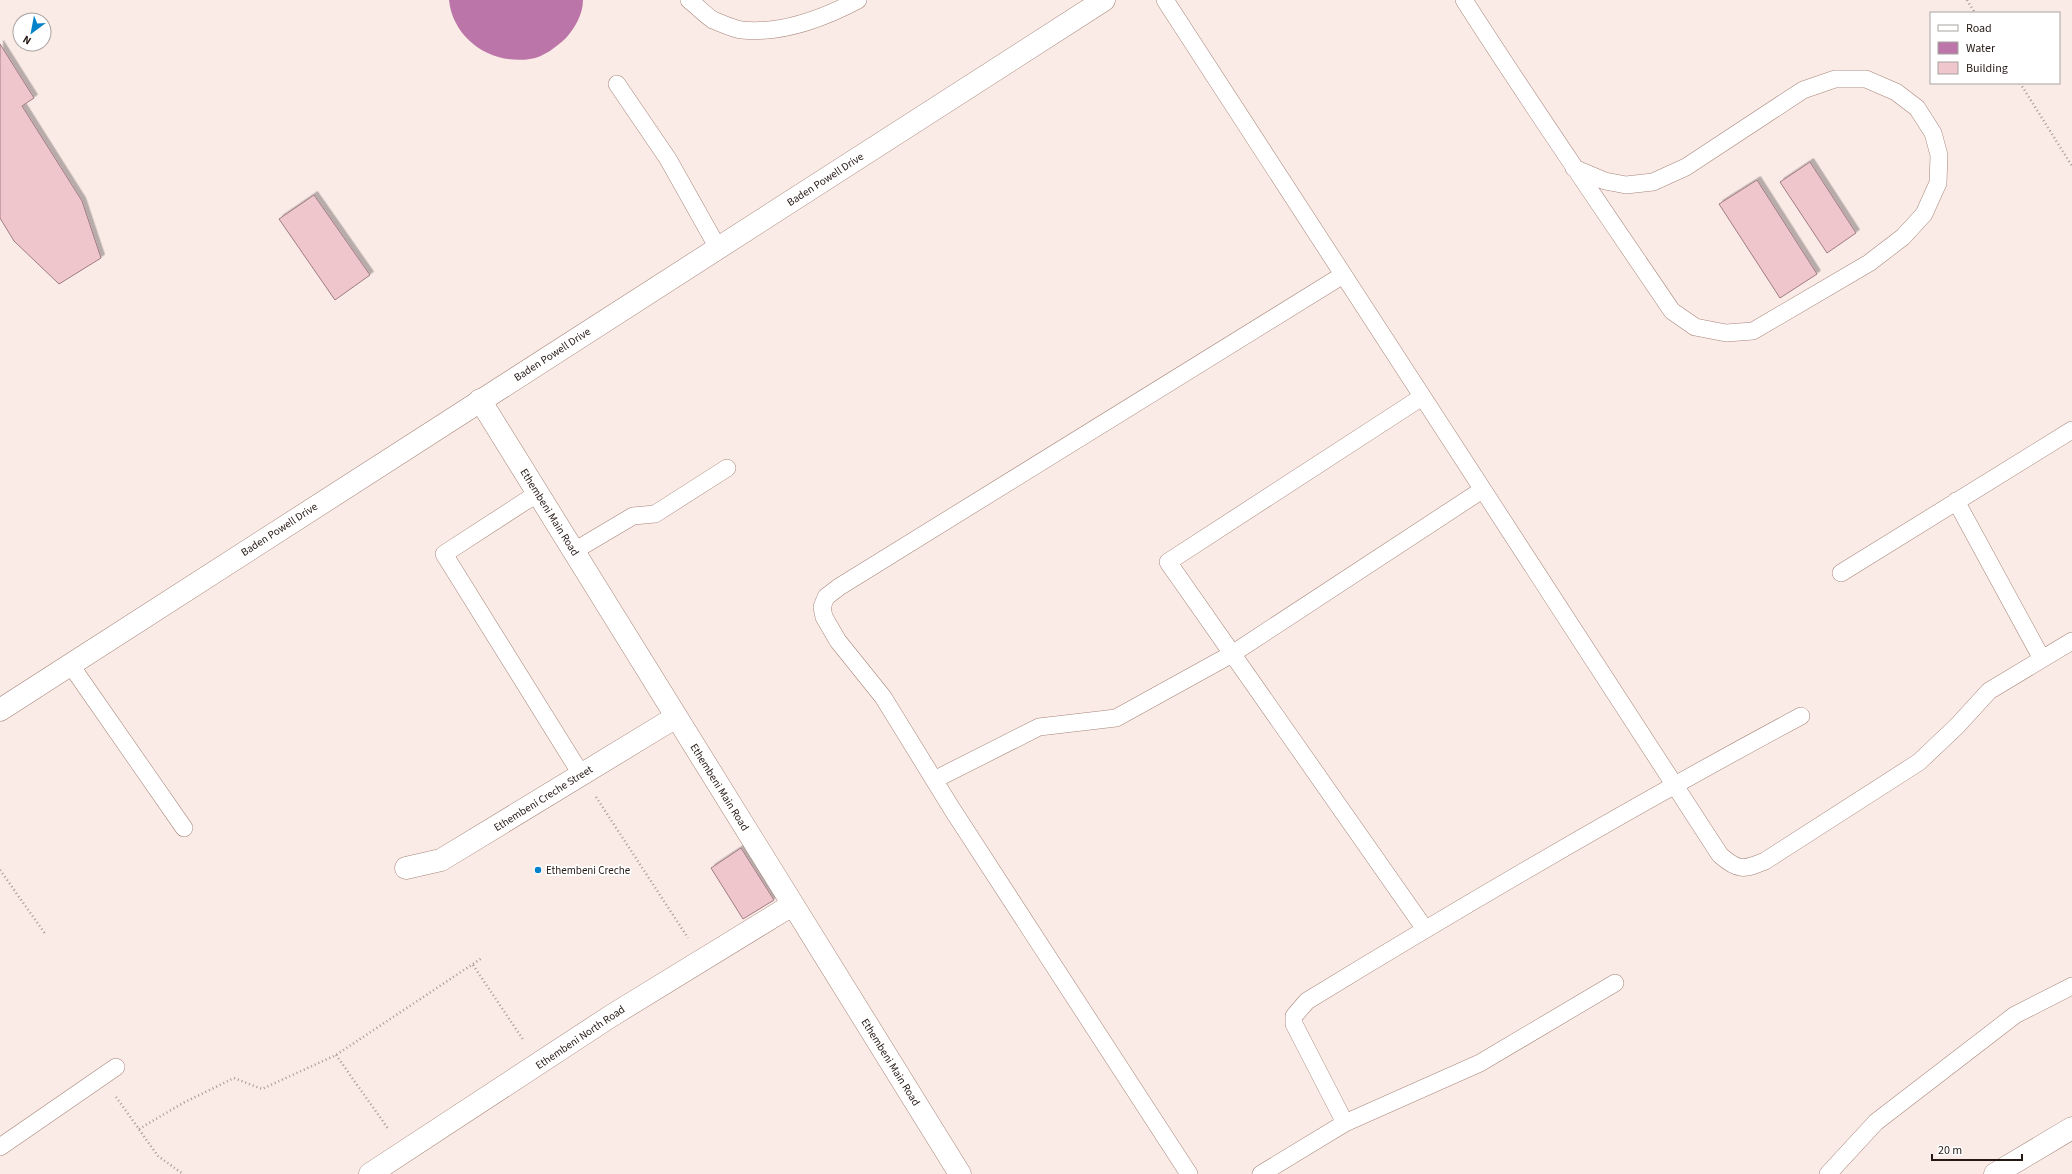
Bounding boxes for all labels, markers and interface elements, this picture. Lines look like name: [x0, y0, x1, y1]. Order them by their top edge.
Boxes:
north arrow: [12, 12, 52, 52]
legend: [1930, 12, 2060, 84]
text: Road: [1966, 20, 1992, 37]
text: N: [20, 32, 34, 48]
text: Water: [1966, 40, 1996, 57]
text: Building: [1966, 60, 2008, 77]
street label: Baden Powell Drive: [784, 149, 867, 210]
street label: Baden Powell Drive: [511, 324, 594, 385]
street label: Ethembeni Main Road: [517, 466, 583, 559]
street label: Baden Powell Drive: [238, 499, 321, 560]
street label: Ethembeni Main Road: [687, 741, 753, 834]
street label: Ethembeni Creche Street: [491, 762, 596, 835]
place label: Ethembeni Creche: [546, 863, 631, 878]
marker: Ethembeni Creche: [533, 865, 543, 875]
street label: Ethembeni North Road: [533, 1002, 628, 1073]
street label: Ethembeni Main Road: [858, 1016, 924, 1109]
scale bar: [1932, 1136, 2022, 1162]
text: 20 m: [1938, 1142, 1962, 1159]

